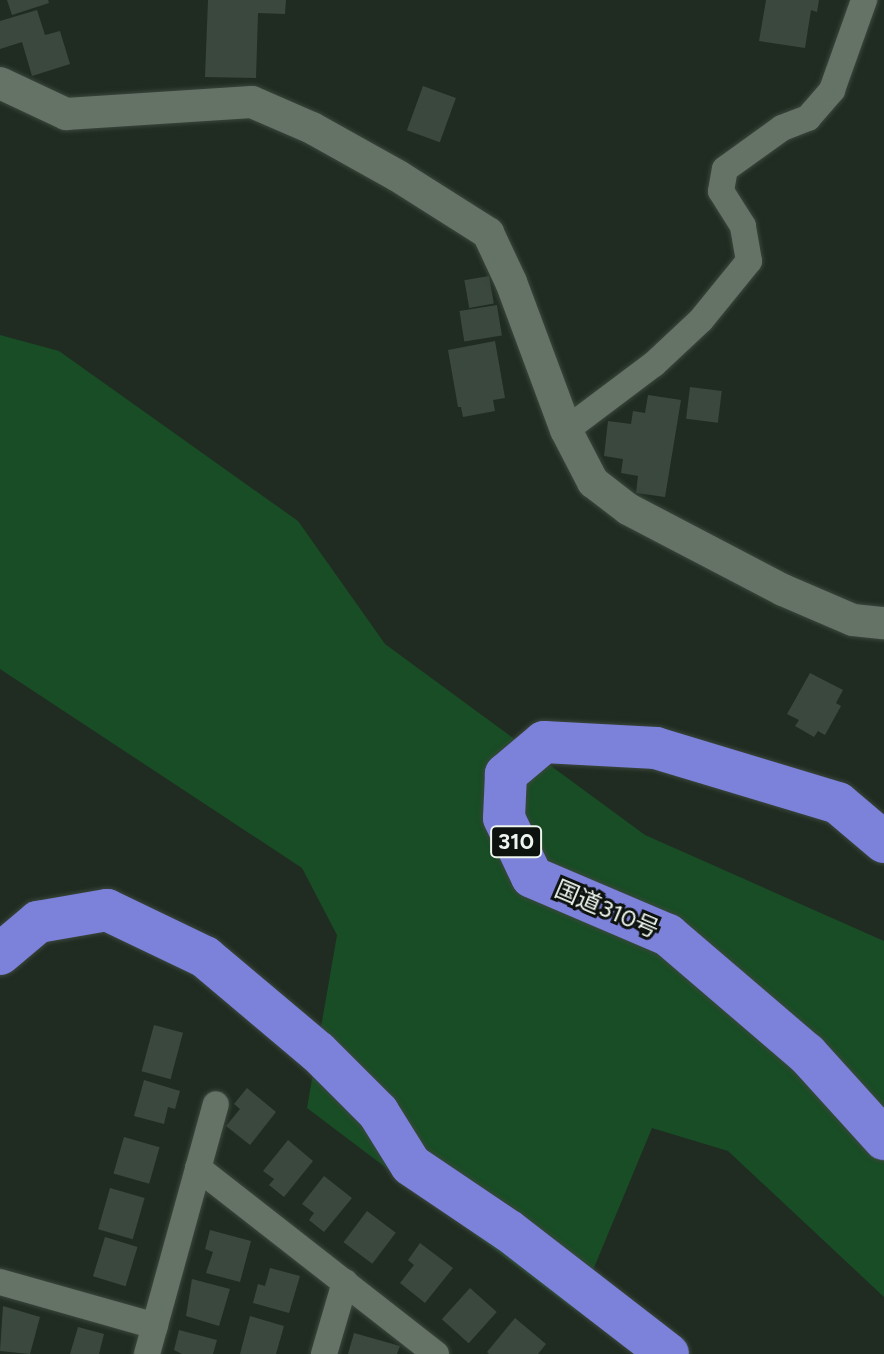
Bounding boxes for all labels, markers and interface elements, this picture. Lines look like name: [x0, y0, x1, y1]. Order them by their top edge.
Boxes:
road number: 310: [490, 824, 542, 860]
street label: 国道310号: [551, 874, 663, 944]

